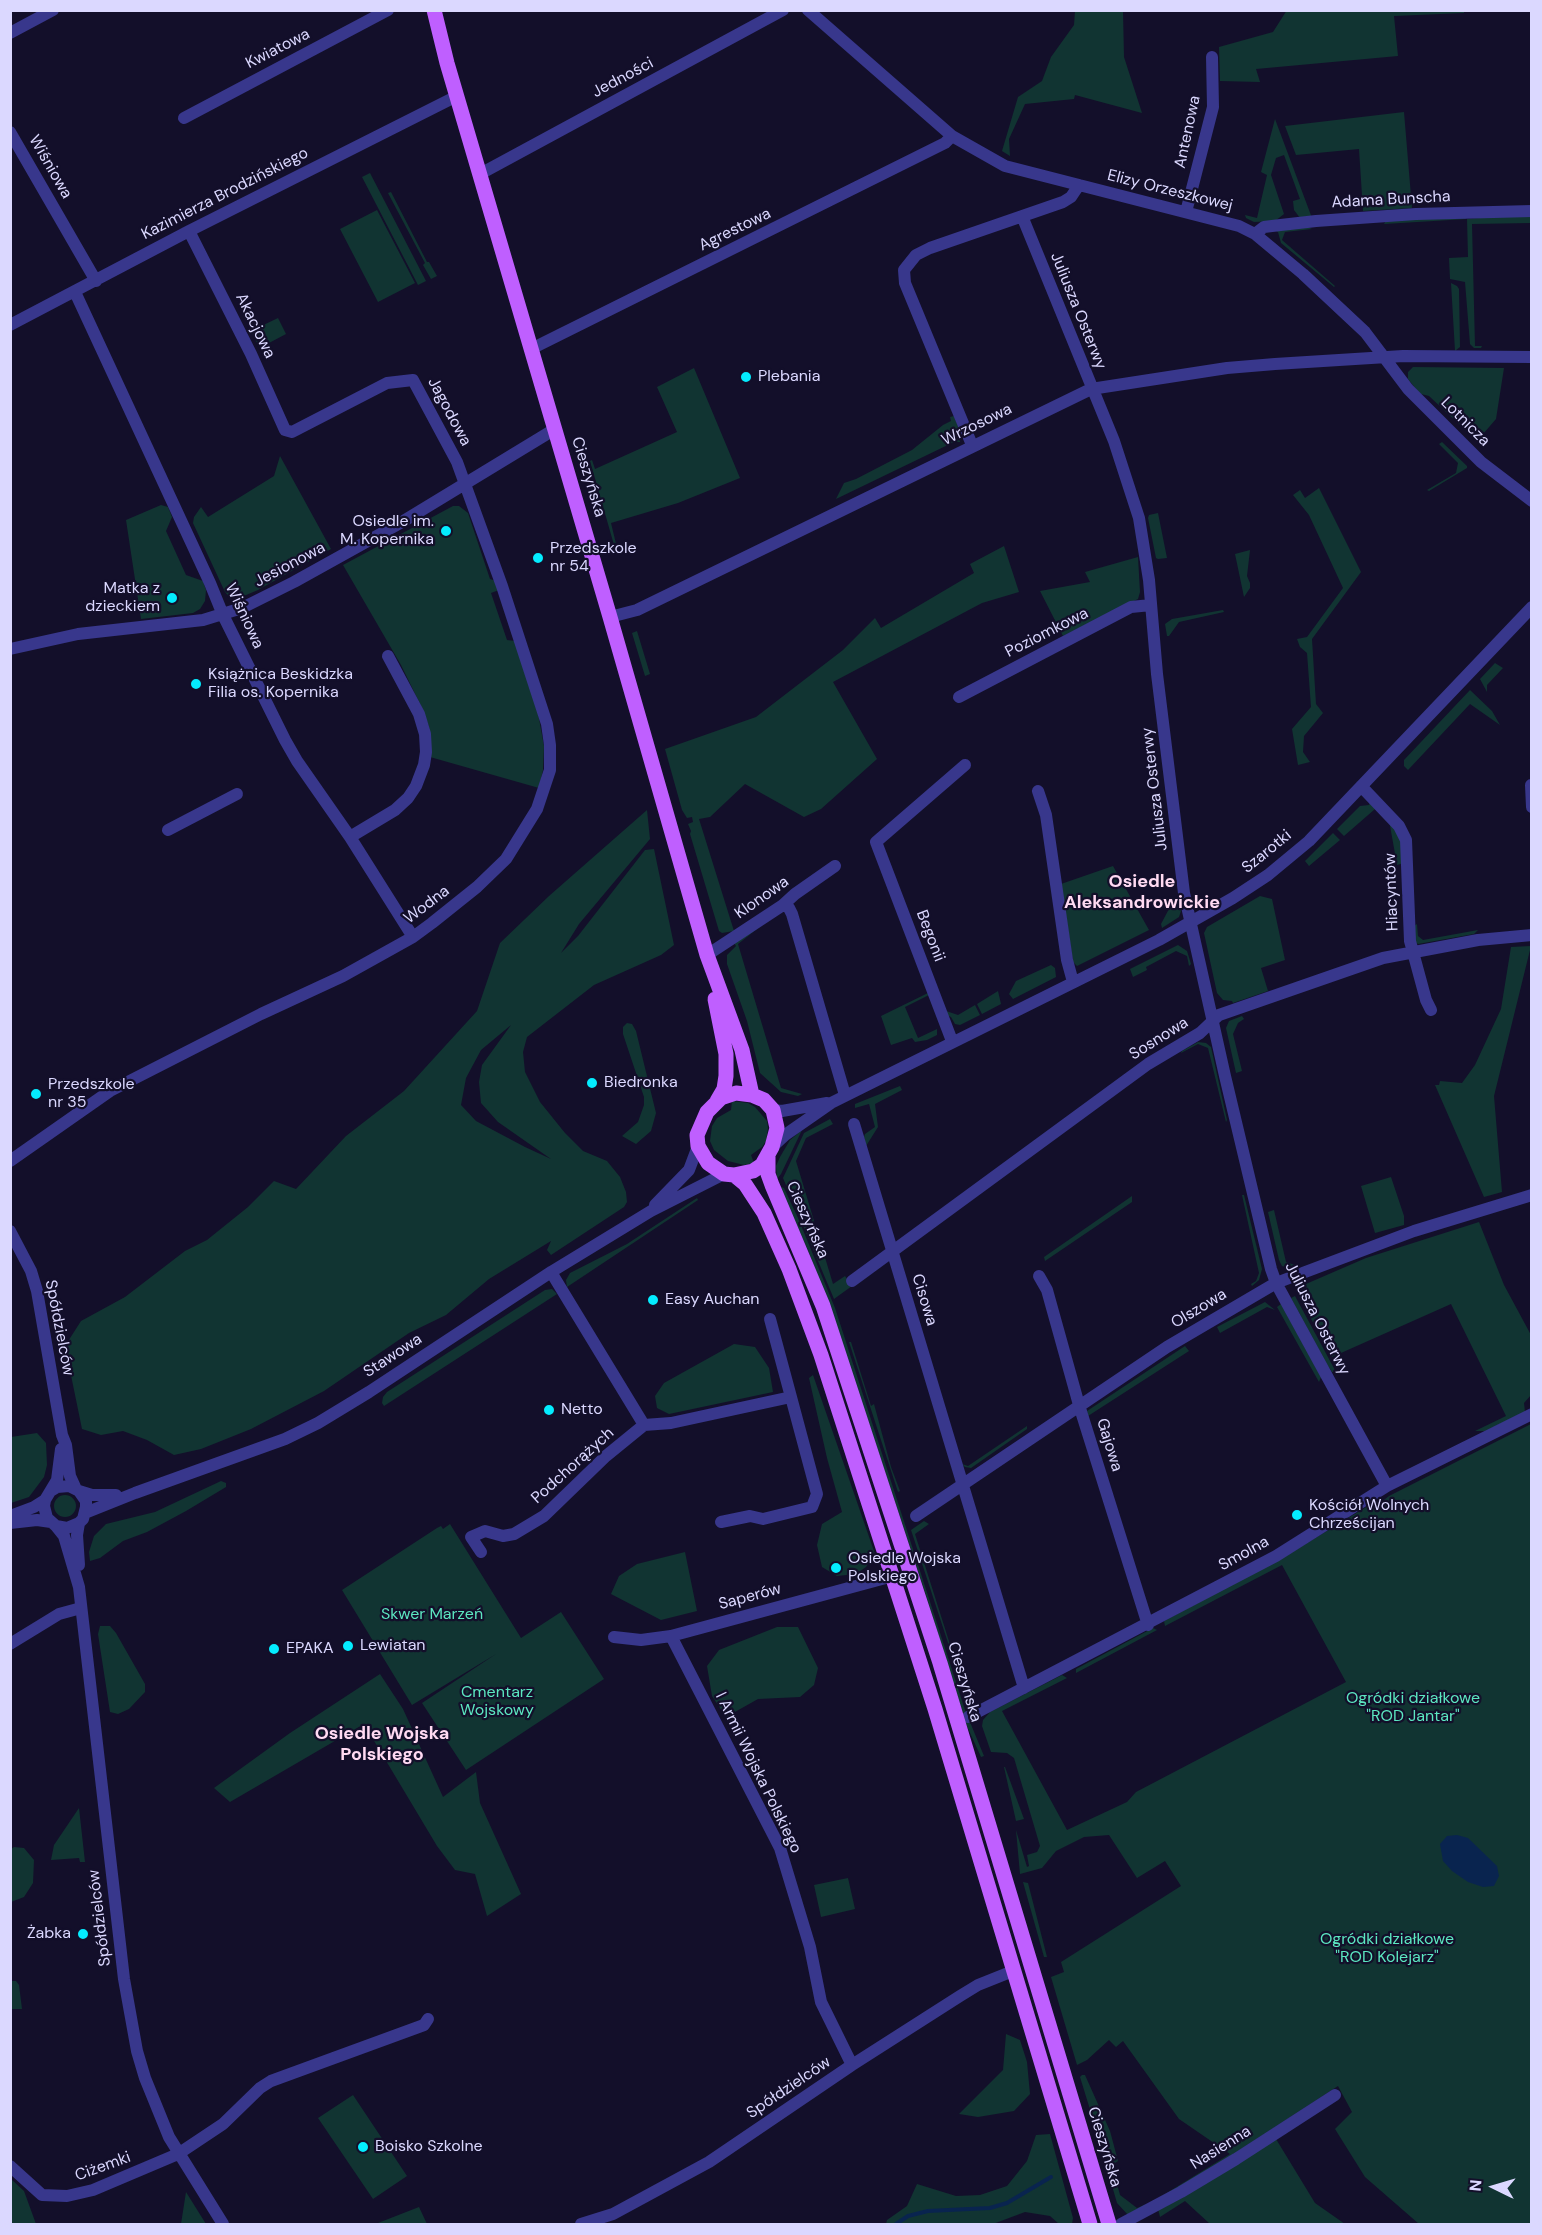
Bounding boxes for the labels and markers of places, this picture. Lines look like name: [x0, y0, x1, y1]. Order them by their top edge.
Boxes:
place label: Plebania: [758, 367, 820, 387]
marker: Plebania: [739, 370, 753, 384]
place label: Osiedle im. M. Kopernika: [340, 512, 434, 550]
marker: Osiedle im. M. Kopernika: [439, 524, 453, 538]
place label: Przedszkole nr 54: [550, 539, 637, 577]
marker: Przedszkole nr 54: [531, 551, 545, 565]
place label: Matka z dzieckiem: [85, 579, 160, 617]
marker: Matka z dzieckiem: [165, 591, 179, 605]
place label: Książnica Beskidzka Filia os. Kopernika: [208, 665, 353, 703]
marker: Książnica Beskidzka Filia os. Kopernika: [189, 677, 203, 691]
place label: Biedronka: [604, 1073, 678, 1093]
place label: Przedszkole nr 35: [48, 1075, 135, 1113]
marker: Biedronka: [585, 1076, 599, 1090]
marker: Przedszkole nr 35: [29, 1087, 43, 1101]
place label: Easy Auchan: [665, 1290, 759, 1310]
marker: Easy Auchan: [646, 1293, 660, 1307]
place label: Netto: [561, 1400, 603, 1420]
marker: Netto: [542, 1403, 556, 1417]
place label: Kościół Wolnych Chrześcijan: [1309, 1496, 1429, 1534]
marker: Kościół Wolnych Chrześcijan: [1290, 1508, 1304, 1522]
place label: Osiedle Wojska Polskiego: [848, 1549, 961, 1587]
marker: Osiedle Wojska Polskiego: [829, 1561, 843, 1575]
place label: Lewiatan: [360, 1636, 426, 1656]
place label: EPAKA: [286, 1639, 334, 1659]
marker: Lewiatan: [341, 1639, 355, 1653]
marker: EPAKA: [267, 1642, 281, 1656]
place label: Żabka: [27, 1924, 71, 1944]
marker: Żabka: [76, 1927, 90, 1941]
place label: Boisko Szkolne: [375, 2137, 483, 2157]
marker: Boisko Szkolne: [356, 2140, 370, 2154]

